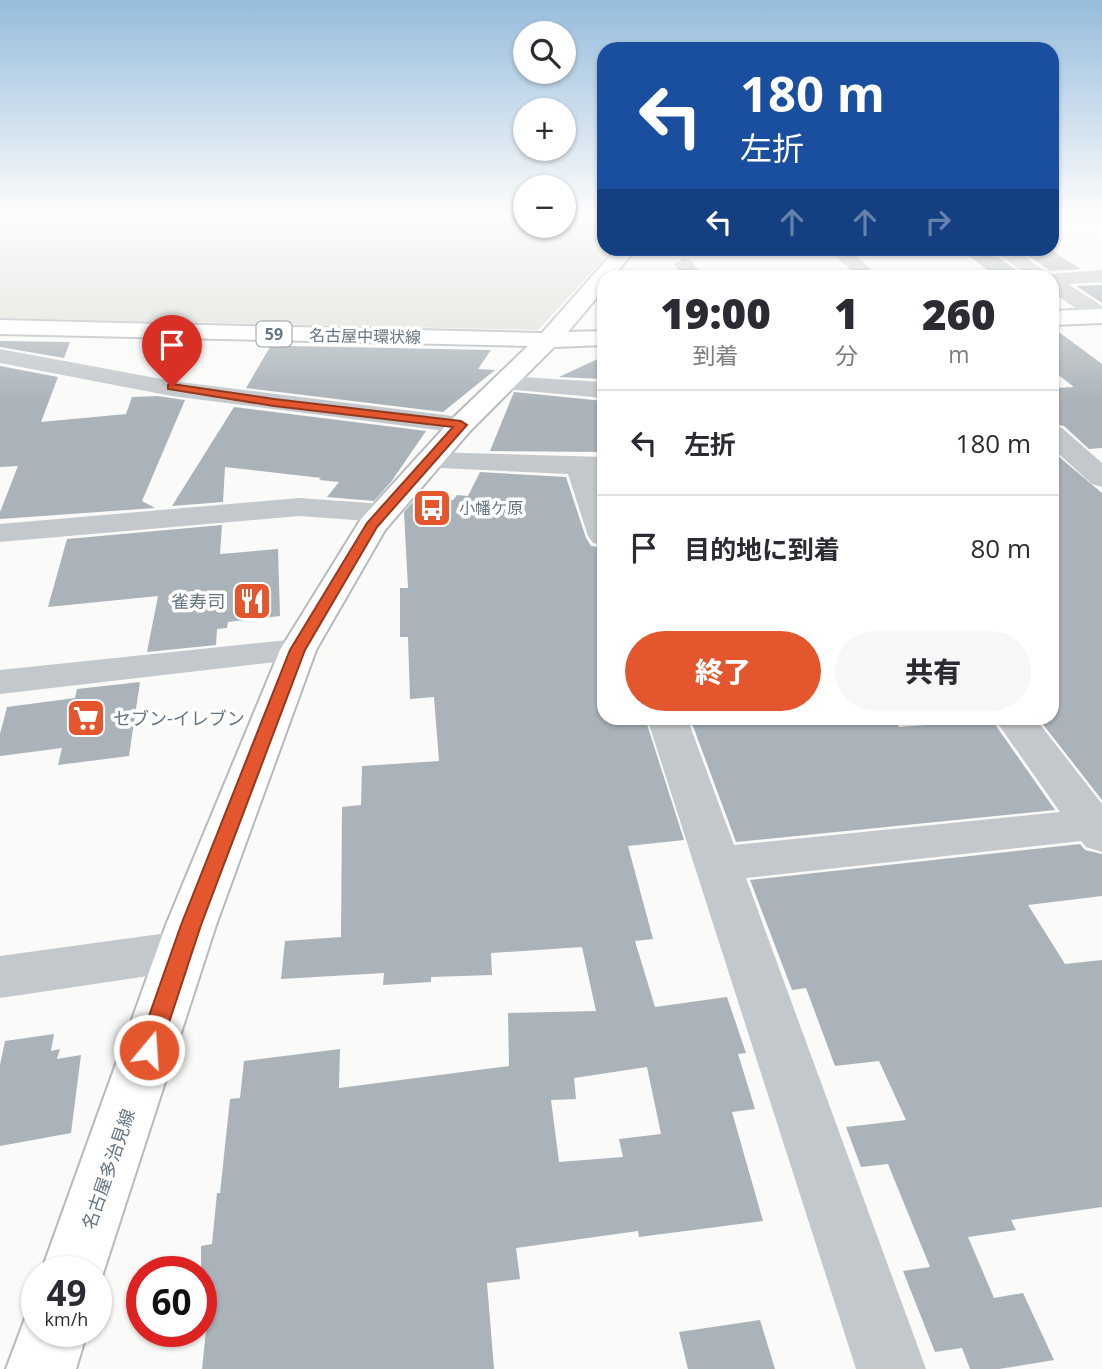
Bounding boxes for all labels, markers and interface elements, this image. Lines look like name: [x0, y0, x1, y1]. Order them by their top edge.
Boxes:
map controls: [513, 21, 576, 238]
button: search: [513, 21, 576, 84]
text: 180 m: [740, 60, 885, 126]
icon: left: [625, 70, 716, 161]
button: +: [513, 98, 576, 161]
text: 左折: [740, 126, 804, 169]
button: −: [513, 175, 576, 238]
icon: left: [700, 203, 738, 241]
icon: ahead: [773, 203, 811, 241]
icon: ahead: [846, 203, 884, 241]
icon: right: [919, 203, 957, 241]
text: 19:00: [660, 284, 771, 341]
text: 1: [834, 284, 859, 341]
text: 260: [922, 285, 996, 342]
pin: [142, 315, 202, 387]
road number: 59: [256, 322, 292, 346]
street label: 名古屋中環状線: [309, 324, 421, 348]
icon: arrive: [153, 326, 191, 364]
text: m: [948, 338, 969, 370]
text: 到着: [693, 339, 739, 371]
text: 分: [835, 339, 858, 371]
icon: left: [625, 424, 663, 462]
text: 180 m: [956, 425, 1031, 461]
text: 左折: [684, 426, 736, 462]
bus stop icon: 小幡ケ原: [411, 487, 453, 529]
place label: 小幡ケ原: [459, 497, 523, 519]
icon: arrive: [625, 529, 663, 567]
text: 80 m: [970, 530, 1031, 566]
text: 目的地に到着: [684, 531, 840, 567]
restaurant icon: 雀寿司: [231, 580, 273, 622]
place label: 雀寿司: [171, 589, 225, 613]
button: 終了: [625, 631, 821, 711]
button: 共有: [835, 631, 1031, 711]
supermarket icon: セブン-イレブン: [65, 697, 107, 739]
place label: セブン-イレブン: [113, 706, 245, 730]
position arrow: [112, 1013, 186, 1087]
street label: 名古屋多治見線: [76, 1106, 140, 1232]
speed limit sign: 60: [126, 1256, 217, 1347]
text: 49: [46, 1269, 87, 1316]
text: km/h: [45, 1307, 88, 1331]

